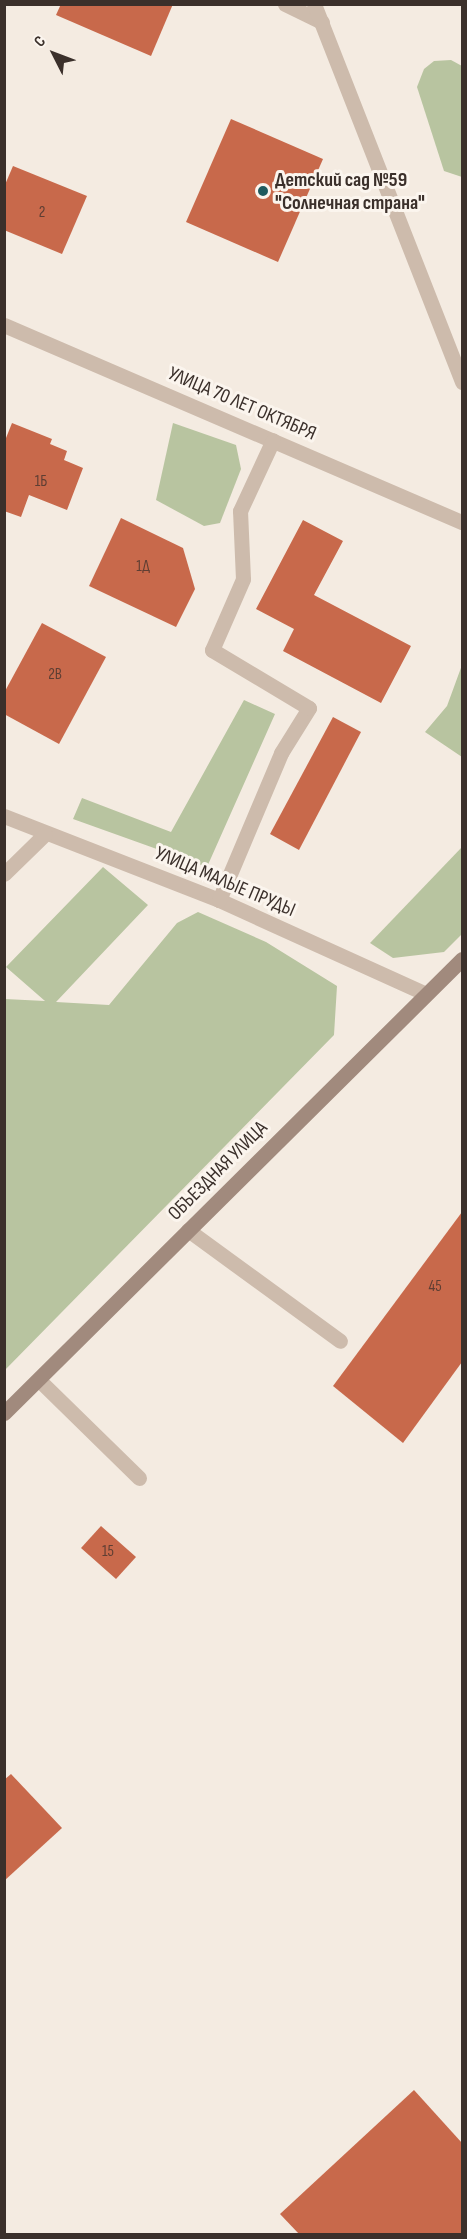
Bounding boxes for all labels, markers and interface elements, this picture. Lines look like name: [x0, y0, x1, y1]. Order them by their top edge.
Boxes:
north arrow: [24, 24, 84, 84]
text: С: [30, 32, 50, 51]
place label: Детский сад №59 "Солнечная страна": [275, 168, 425, 215]
marker: Детский сад №59 "Солнечная страна": [256, 184, 270, 198]
house number: 2: [39, 203, 45, 223]
street label: УЛИЦА 70 ЛЕТ ОКТЯБРЯ: [164, 362, 320, 446]
house number: 1Б: [35, 472, 47, 492]
house number: 1Д: [136, 557, 150, 577]
house number: 2В: [48, 665, 62, 685]
street label: УЛИЦА МАЛЫЕ ПРУДЫ: [151, 842, 299, 922]
street label: ОБЪЕЗДНАЯ УЛИЦА: [163, 1116, 273, 1226]
house number: 45: [428, 1277, 442, 1297]
house number: 15: [102, 1542, 114, 1562]

